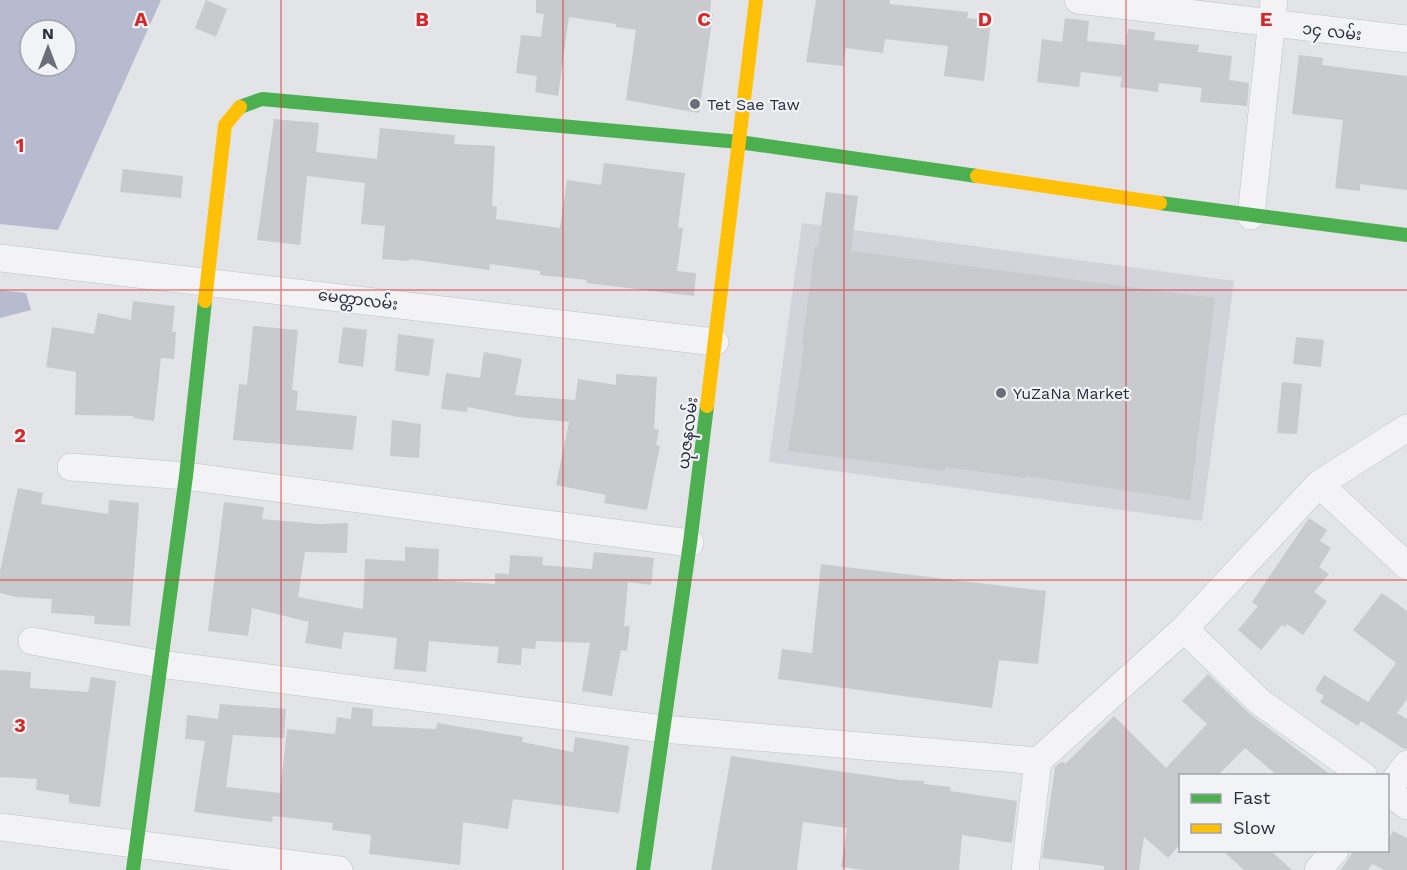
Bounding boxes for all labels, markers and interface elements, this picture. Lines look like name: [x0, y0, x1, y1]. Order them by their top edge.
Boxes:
text: A: [134, 7, 148, 31]
text: B: [415, 7, 429, 31]
text: C: [697, 7, 711, 31]
text: D: [978, 7, 992, 31]
text: E: [1260, 7, 1272, 31]
street label: ၁၄ လမ်း: [1301, 17, 1363, 48]
north arrow: [18, 18, 78, 78]
text: N: [42, 24, 54, 43]
place label: Tet Sae Taw: [707, 95, 800, 114]
marker: Tet Sae Taw: [688, 97, 702, 111]
text: 1: [16, 133, 24, 157]
street label: မေတ္တာလမ်း: [316, 283, 399, 318]
place label: YuZaNa Market: [1013, 384, 1130, 403]
marker: YuZaNa Market: [994, 386, 1008, 400]
street label: ယုဇနလမ်း: [672, 396, 706, 471]
text: 2: [14, 423, 26, 447]
text: 3: [14, 713, 26, 737]
legend: [1179, 774, 1389, 852]
text: Fast: [1233, 787, 1271, 808]
text: Slow: [1233, 817, 1276, 838]

